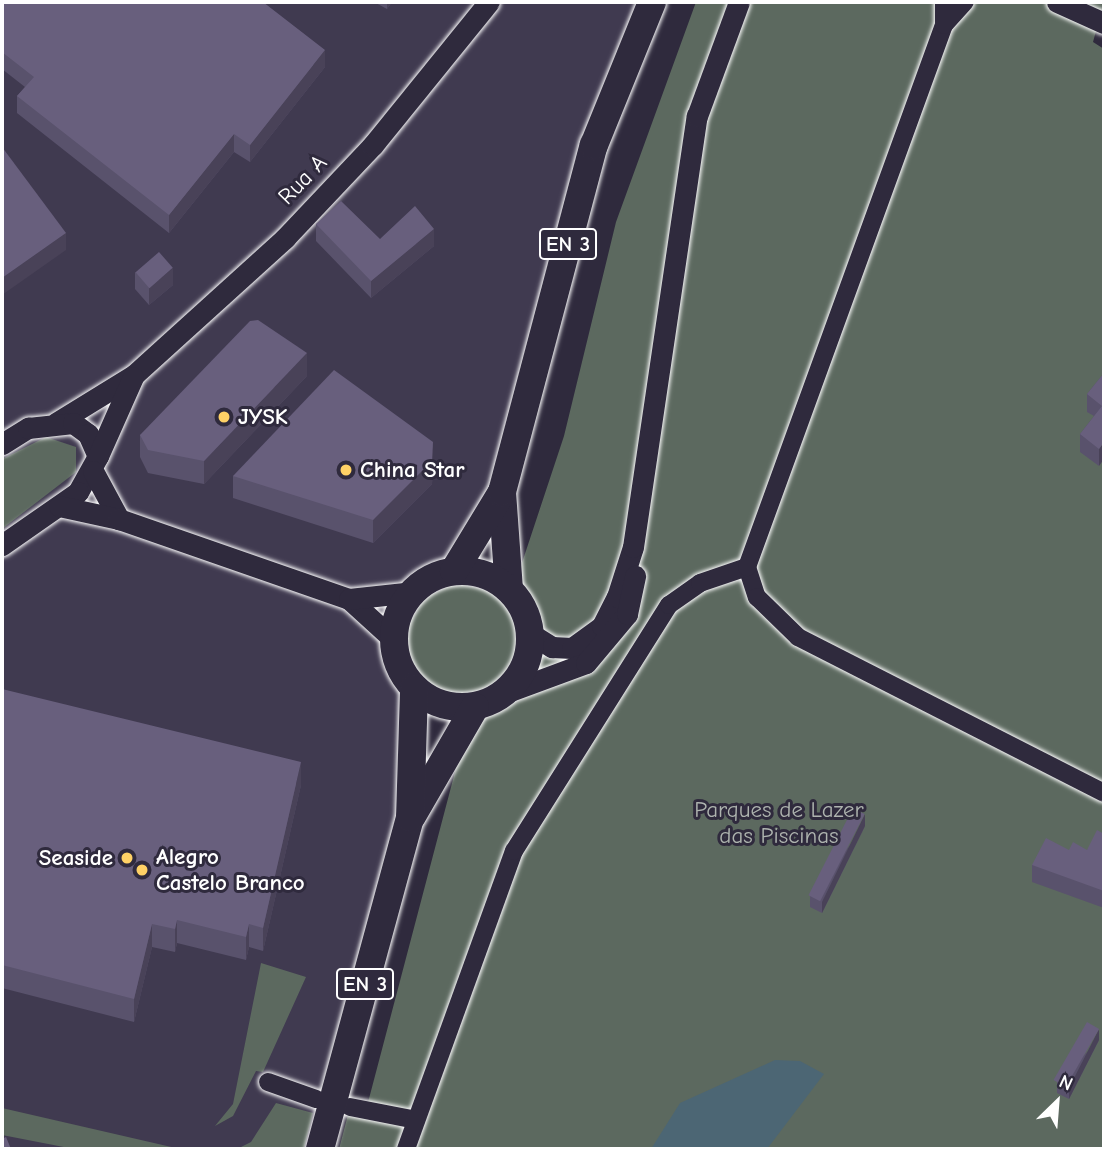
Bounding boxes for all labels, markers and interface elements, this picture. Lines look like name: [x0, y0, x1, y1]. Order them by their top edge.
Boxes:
street label: Rua A: [273, 149, 333, 211]
road number: EN 3: [538, 226, 598, 262]
place label: JYSK: [238, 403, 288, 431]
marker: JYSK: [216, 409, 232, 425]
place label: China Star: [360, 456, 464, 484]
marker: China Star: [338, 462, 354, 478]
park label: Parques de Lazer das Piscinas: [694, 796, 864, 850]
place label: Alegro Castelo Branco: [156, 843, 305, 897]
place label: Seaside: [39, 844, 113, 872]
marker: Seaside: [119, 850, 135, 866]
marker: Alegro Castelo Branco: [134, 862, 150, 878]
road number: EN 3: [335, 967, 395, 1002]
north arrow: [1022, 1067, 1092, 1137]
text: N: [1056, 1070, 1076, 1096]

